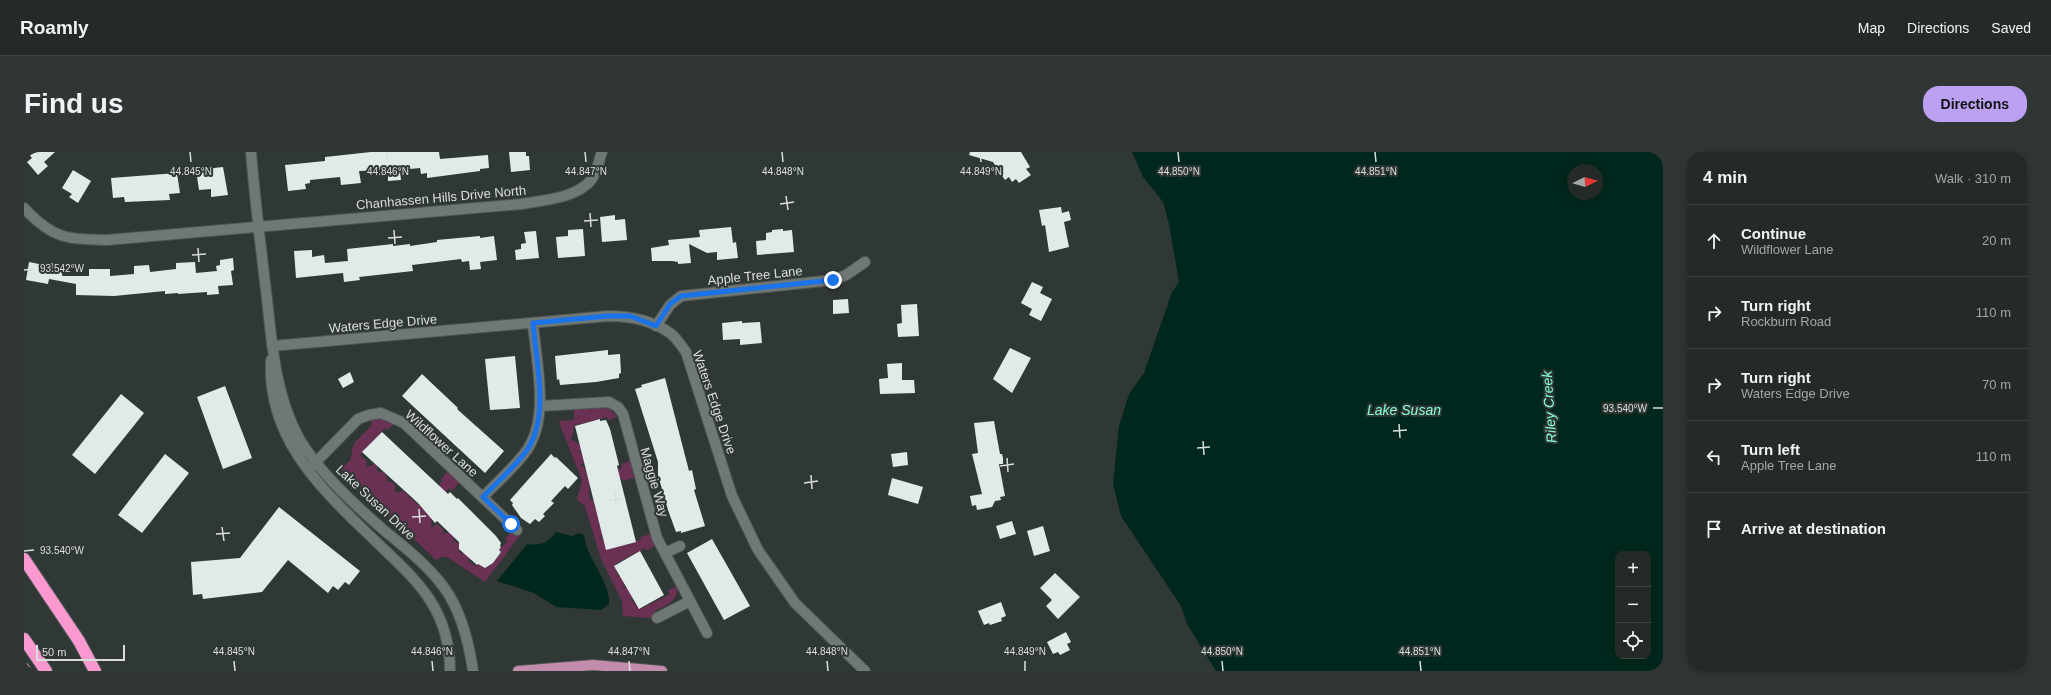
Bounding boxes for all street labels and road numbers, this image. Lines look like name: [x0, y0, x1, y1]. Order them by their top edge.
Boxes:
street label: Chanhassen Hills Drive North: [355, 183, 527, 212]
street label: Apple Tree Lane: [707, 263, 803, 288]
street label: Waters Edge Drive: [328, 311, 438, 336]
street label: Waters Edge Drive: [690, 348, 739, 456]
street label: Wildflower Lane: [402, 407, 481, 480]
street label: Maggie Way: [637, 446, 672, 519]
street label: Lake Susan Drive: [333, 462, 418, 543]

